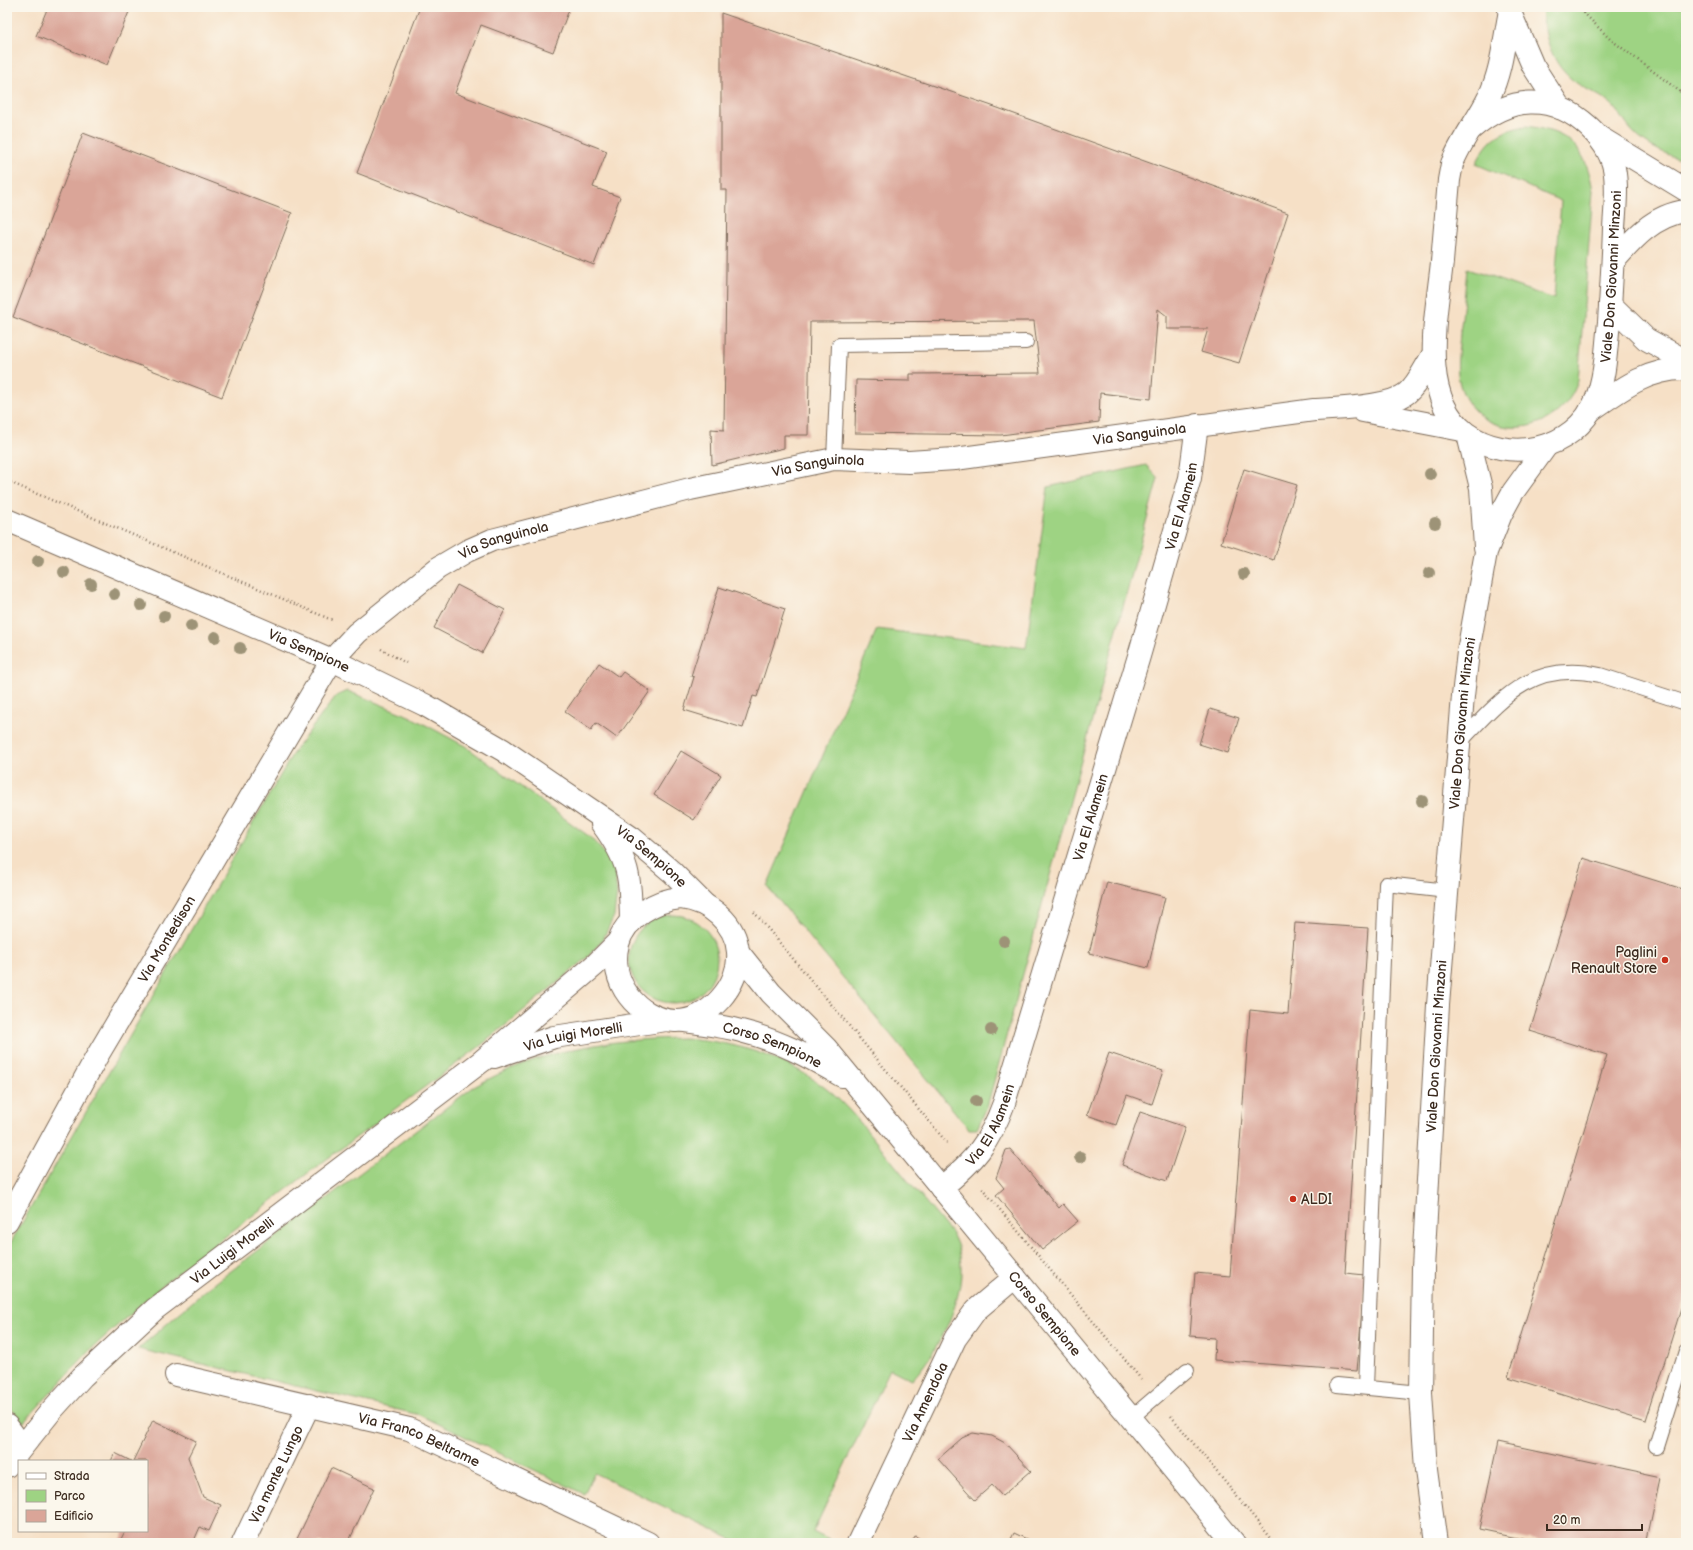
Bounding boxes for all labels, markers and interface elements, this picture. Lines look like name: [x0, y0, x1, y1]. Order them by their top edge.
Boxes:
street label: Viale Don Giovanni Minzoni: [1597, 190, 1625, 364]
street label: Via Sanguinola: [1092, 420, 1187, 449]
street label: Via Sanguinola: [770, 451, 865, 481]
street label: Via El Alamein: [1162, 461, 1201, 552]
street label: Via Sanguinola: [456, 518, 550, 563]
street label: Via Sempione: [265, 626, 352, 676]
street label: Viale Don Giovanni Minzoni: [1446, 636, 1479, 810]
street label: Via El Alamein: [1070, 772, 1112, 863]
street label: Via Sempione: [613, 822, 690, 891]
street label: Via Montedison: [135, 893, 199, 986]
place label: Paglini Renault Store: [1571, 944, 1657, 977]
marker: Paglini Renault Store: [1660, 955, 1670, 965]
street label: Viale Don Giovanni Minzoni: [1423, 959, 1451, 1133]
street label: Via Luigi Morelli: [522, 1019, 624, 1056]
street label: Corso Sempione: [721, 1019, 825, 1072]
street label: Via El Alamein: [963, 1082, 1018, 1170]
place label: ALDI: [1301, 1191, 1332, 1208]
marker: ALDI: [1288, 1194, 1298, 1204]
street label: Via Luigi Morelli: [187, 1214, 278, 1288]
street label: Corso Sempione: [1004, 1268, 1084, 1360]
street label: Via Amendola: [899, 1359, 952, 1445]
street label: Via Franco Beltrame: [356, 1409, 483, 1471]
street label: Via monte Lungo: [246, 1423, 307, 1527]
legend: [18, 1460, 148, 1532]
text: Strada: [54, 1469, 90, 1484]
text: Parco: [54, 1489, 85, 1504]
scale bar: [1547, 1506, 1642, 1532]
text: Edificio: [54, 1509, 94, 1524]
text: 20 m: [1553, 1513, 1580, 1528]

